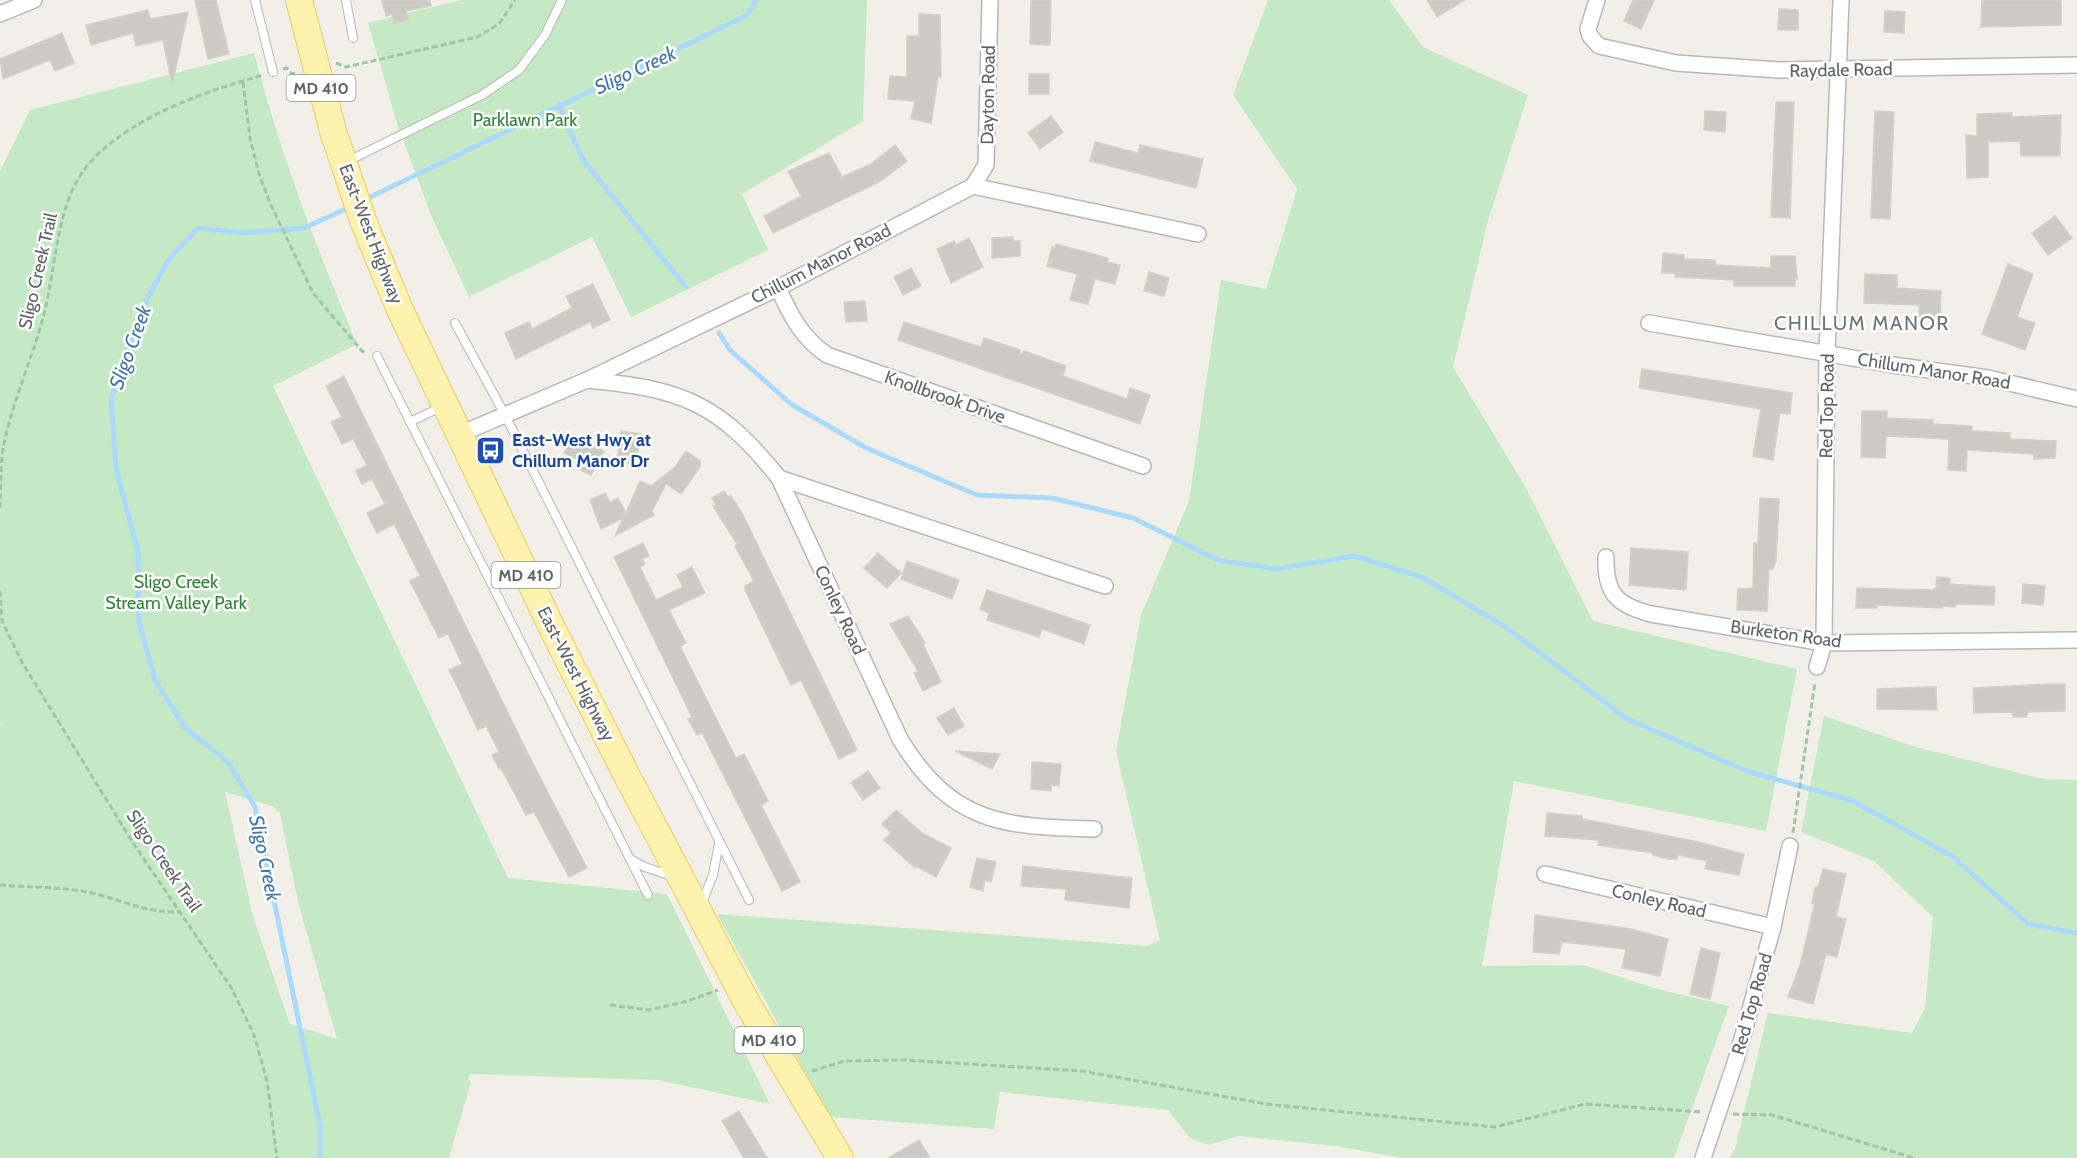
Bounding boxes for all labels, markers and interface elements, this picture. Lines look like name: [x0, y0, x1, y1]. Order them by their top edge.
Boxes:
water label: Sligo Creek: [590, 40, 681, 99]
street label: Dayton Road: [976, 45, 1000, 145]
street label: Raydale Road: [1789, 58, 1893, 82]
road number: MD 410: [286, 75, 356, 101]
park label: Parklawn Park: [473, 109, 578, 131]
street label: East-West Highway: [334, 161, 408, 307]
street label: Sligo Creek Trail: [14, 210, 62, 331]
street label: Chillum Manor Road: [747, 219, 895, 309]
water label: Sligo Creek: [104, 301, 157, 392]
district label: CHILLUM MANOR: [1774, 311, 1950, 335]
street label: Chillum Manor Road: [1856, 348, 2012, 394]
street label: Red Top Road: [1815, 353, 1839, 459]
street label: Knollbrook Drive: [882, 366, 1008, 428]
place label: East-West Hwy at Chillum Manor Dr: [512, 429, 651, 472]
bus stop icon: East-West Hwy at Chillum Manor Dr: [475, 434, 507, 466]
road number: MD 410: [492, 562, 560, 588]
street label: Conley Road: [810, 562, 870, 658]
park label: Sligo Creek Stream Valley Park: [105, 571, 248, 614]
street label: East-West Highway: [533, 603, 619, 745]
street label: Burketon Road: [1729, 615, 1843, 653]
street label: Sligo Creek Trail: [122, 806, 207, 917]
water label: Sligo Creek: [244, 813, 286, 905]
street label: Conley Road: [1610, 879, 1708, 923]
street label: Red Top Road: [1727, 951, 1777, 1057]
road number: MD 410: [734, 1027, 804, 1053]

